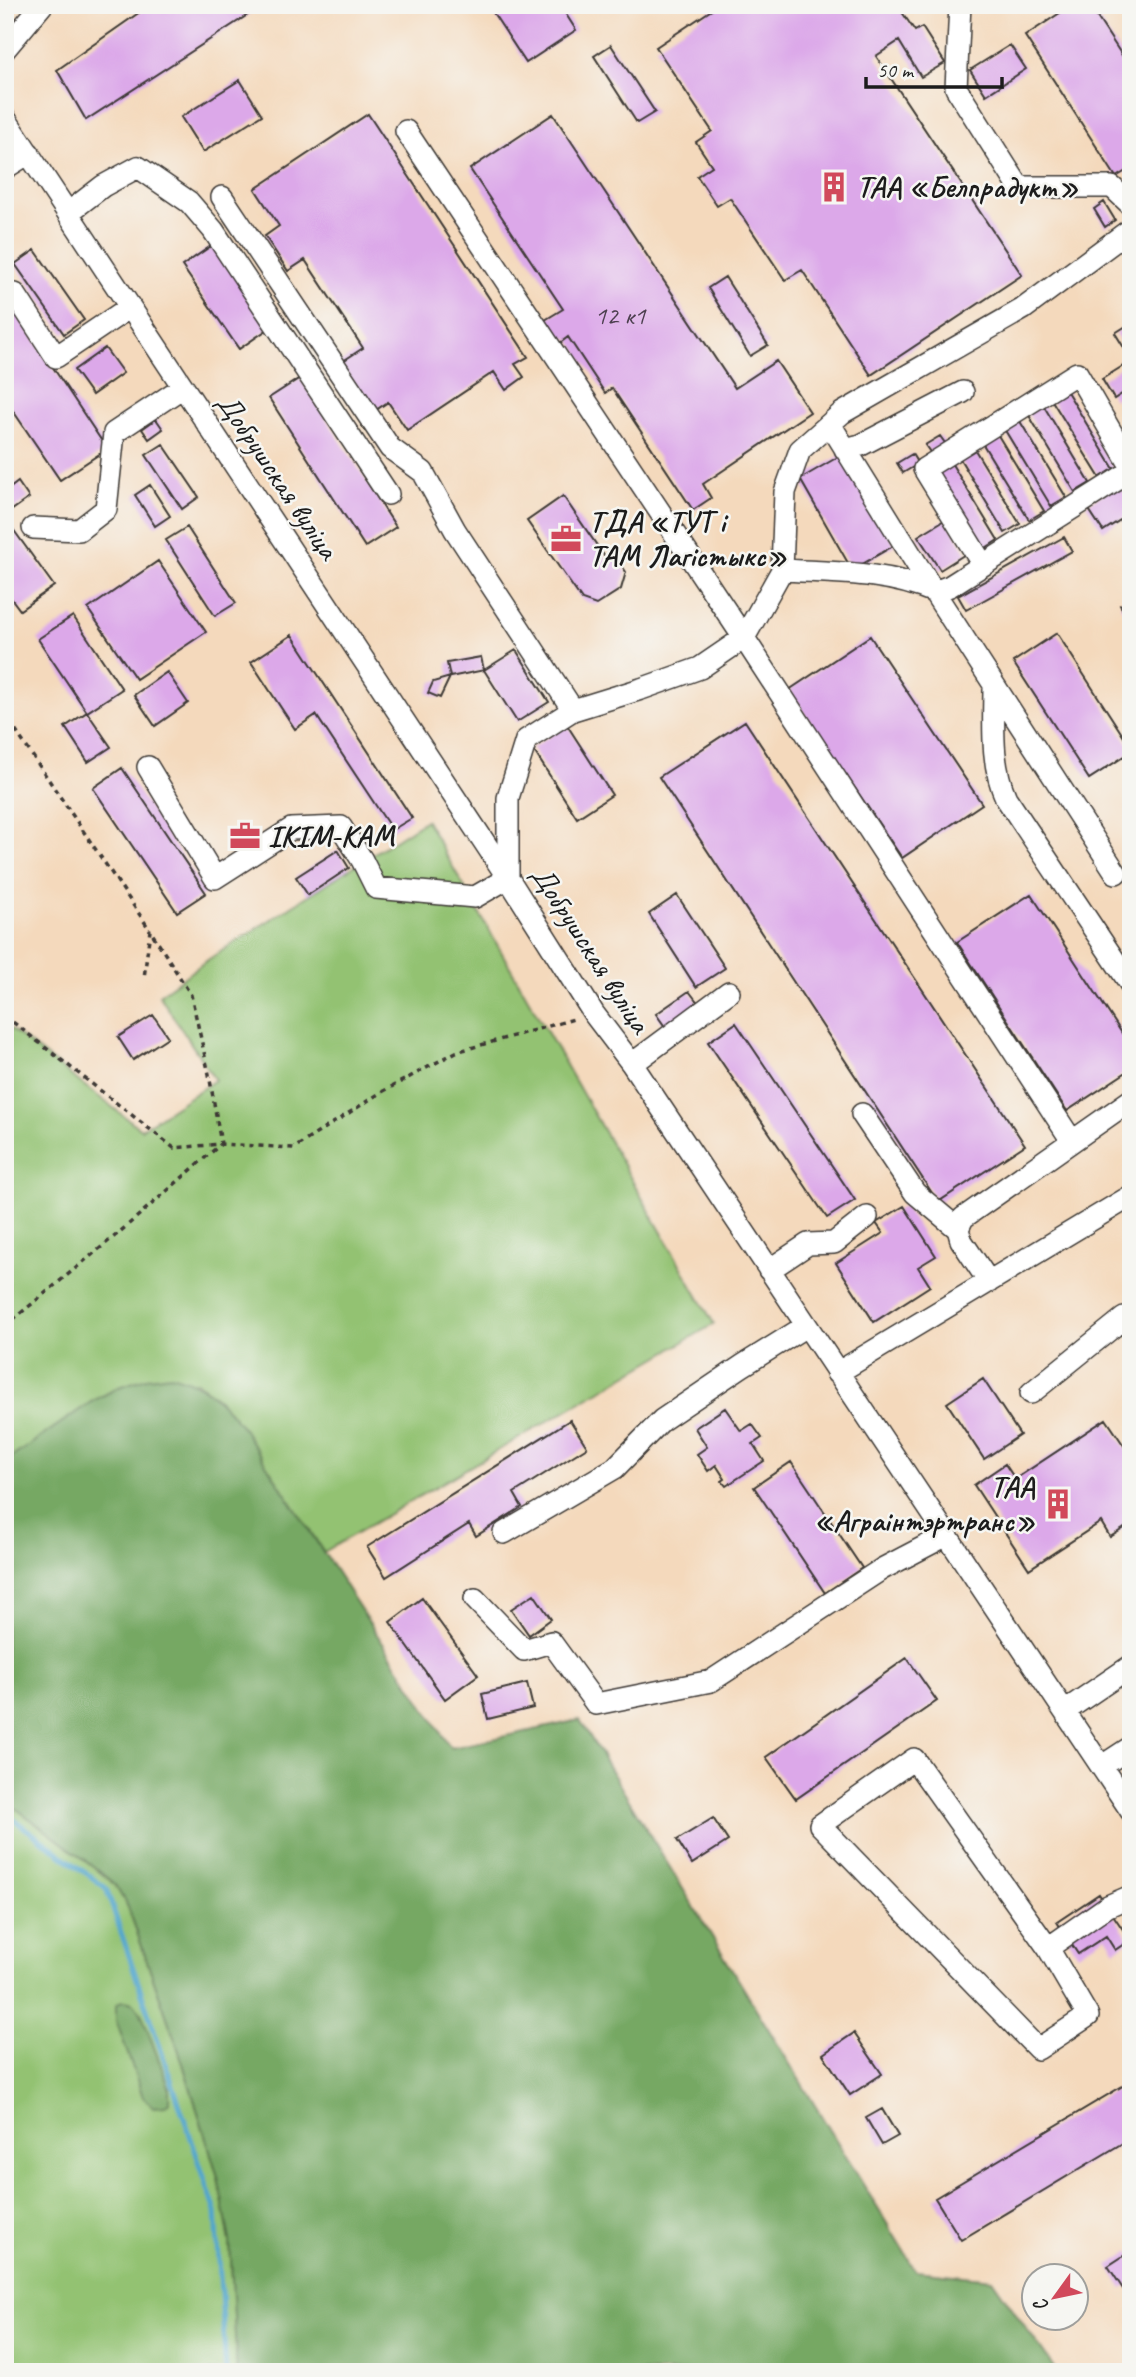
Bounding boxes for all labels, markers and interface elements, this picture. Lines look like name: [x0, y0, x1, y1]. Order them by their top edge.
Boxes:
scale bar: [866, 46, 1003, 90]
text: 50 m: [877, 57, 915, 83]
place label: ТАА «Белпрадукт»: [857, 168, 1079, 206]
building icon: ТАА «Белпрадукт»: [817, 170, 851, 204]
house number: 12 к1: [595, 299, 647, 332]
street label: Добрушская вуліца: [208, 386, 349, 568]
place label: ТДА «ТУТ і ТАМ Лагістыкс»: [589, 503, 788, 575]
office icon: ТДА «ТУТ і ТАМ Лагістыкс»: [549, 522, 583, 556]
place label: ІКІМ-КАМ: [268, 817, 396, 855]
office icon: ІКІМ-КАМ: [228, 819, 262, 853]
street label: Добрушская вуліца: [523, 858, 660, 1042]
place label: ТАА «Аграінтэртранс»: [814, 1468, 1036, 1540]
building icon: ТАА «Аграінтэртранс»: [1041, 1487, 1075, 1521]
north arrow: [1020, 2262, 1090, 2332]
text: С: [1028, 2293, 1054, 2316]

